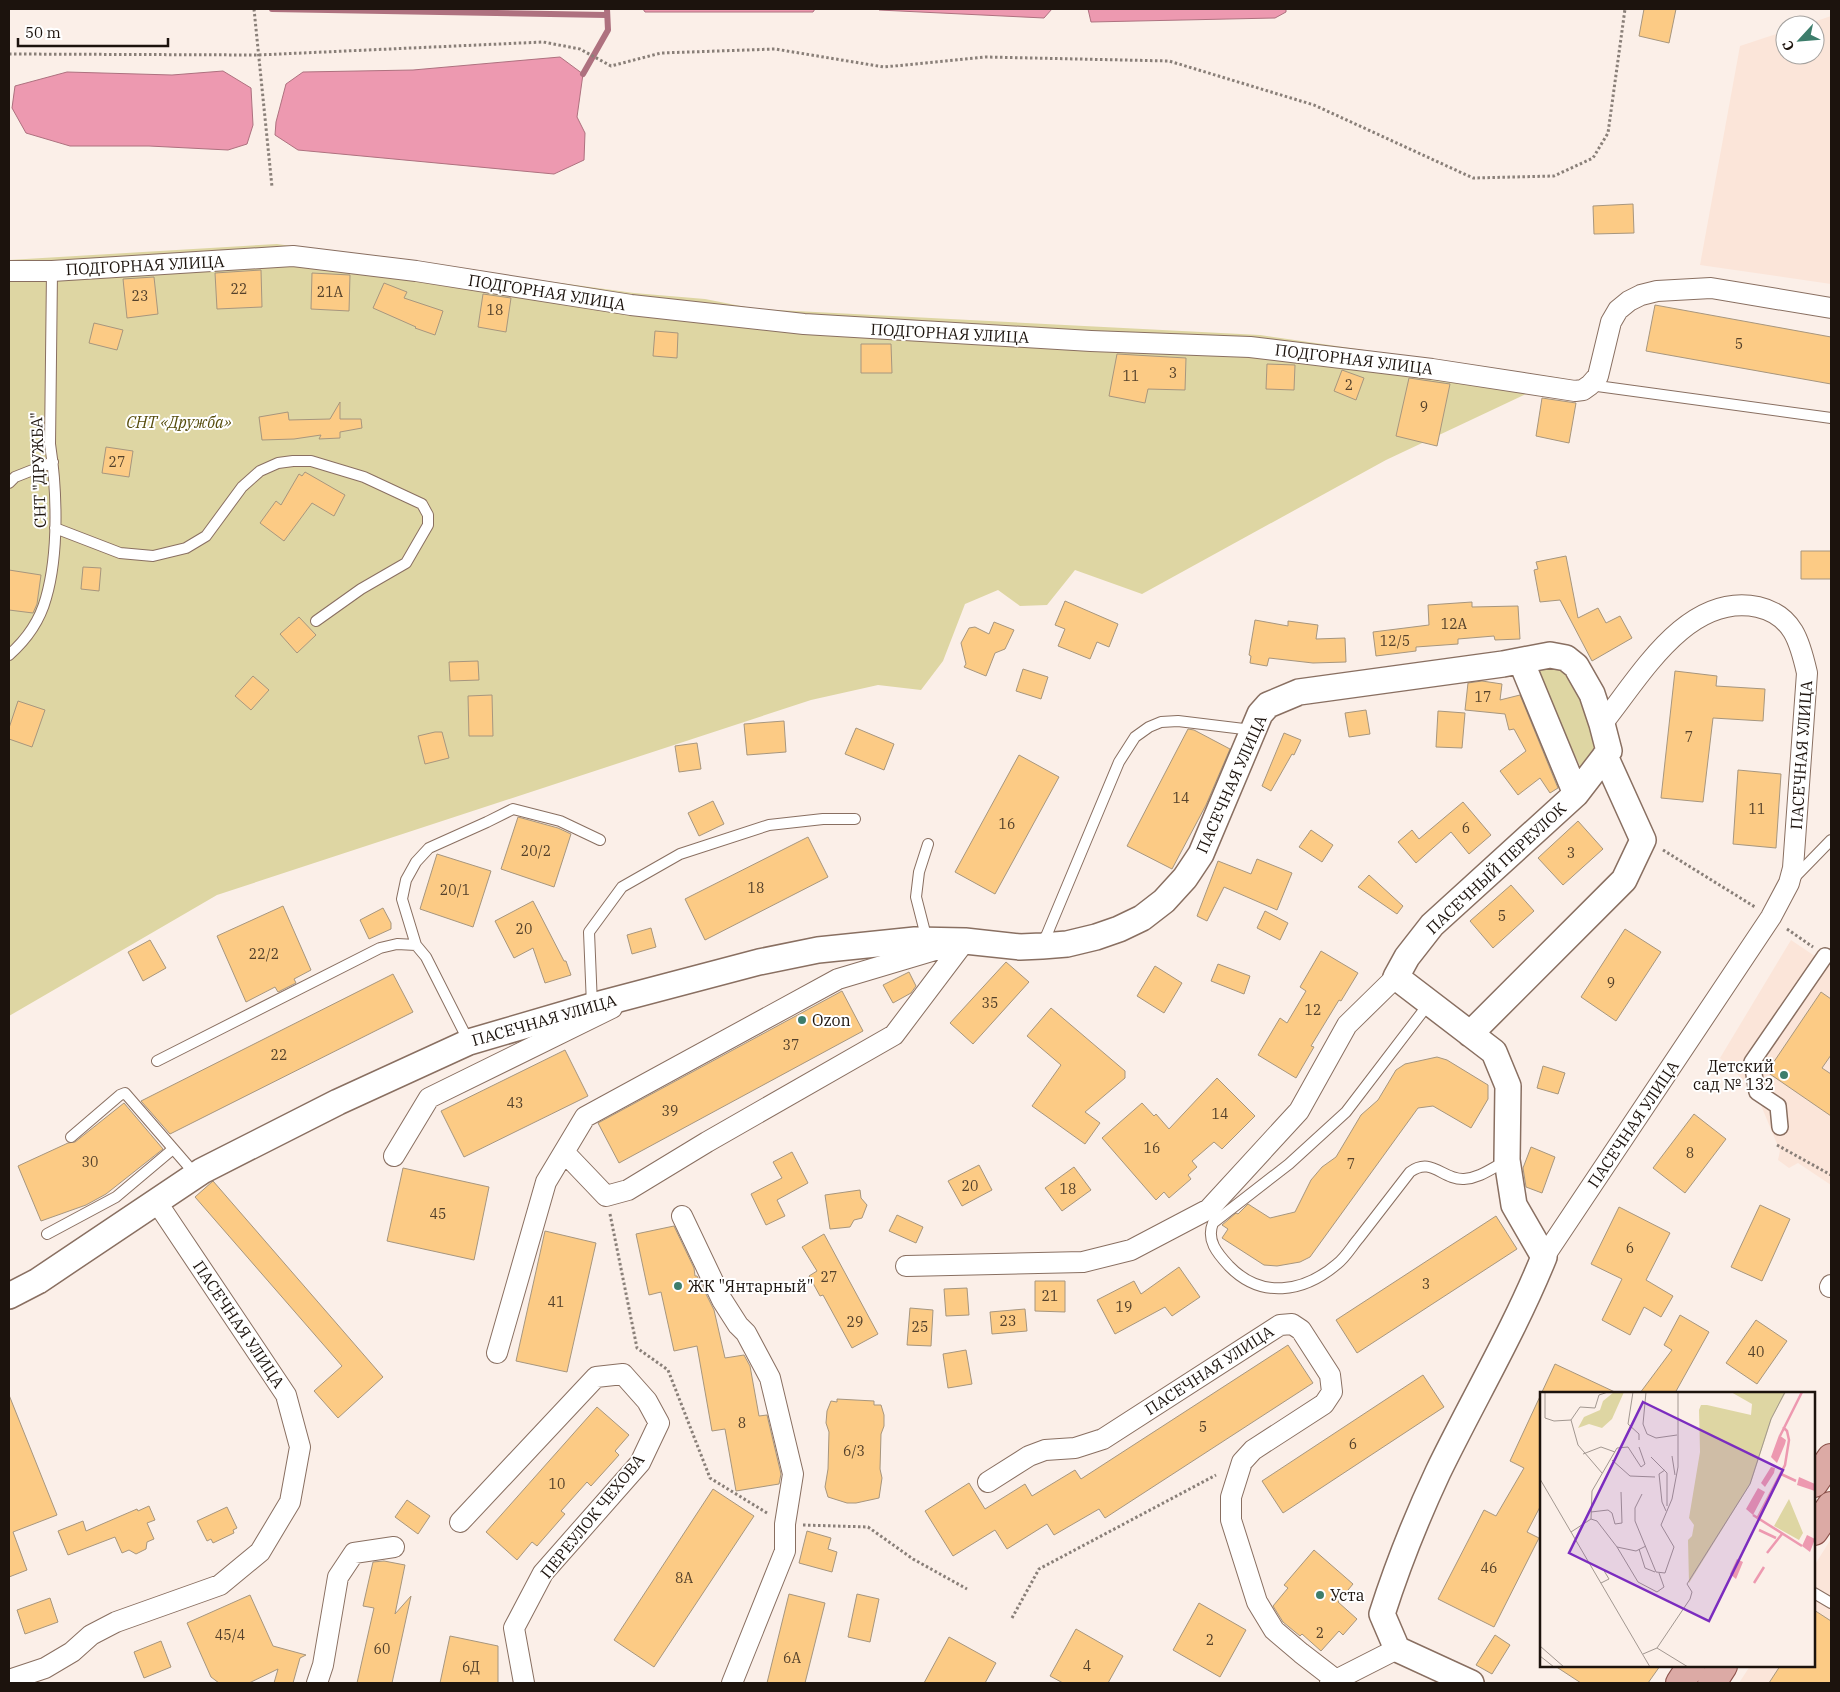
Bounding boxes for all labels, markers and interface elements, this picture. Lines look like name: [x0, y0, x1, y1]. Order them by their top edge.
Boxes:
scale bar: [18, 15, 168, 47]
north arrow: [1775, 15, 1825, 65]
text: 50 m: [25, 23, 61, 42]
text: С: [1778, 38, 1798, 54]
street label: ПОДГОРНАЯ УЛИЦА: [65, 251, 225, 279]
street label: ПОДГОРНАЯ УЛИЦА: [467, 270, 627, 314]
house number: 22: [231, 280, 247, 298]
house number: 21А: [317, 283, 344, 301]
house number: 23: [132, 287, 148, 305]
house number: 18: [487, 301, 503, 319]
street label: ПОДГОРНАЯ УЛИЦА: [870, 319, 1030, 347]
house number: 5: [1735, 335, 1743, 353]
street label: ПОДГОРНАЯ УЛИЦА: [1274, 339, 1434, 379]
house number: 3: [1169, 364, 1177, 382]
house number: 11: [1123, 367, 1139, 385]
house number: 2: [1345, 376, 1353, 394]
house number: 9: [1420, 398, 1428, 416]
street label: СНТ "ДРУЖБА": [26, 412, 50, 528]
park label: СНТ «Дружба»: [126, 412, 232, 432]
house number: 27: [109, 453, 125, 471]
house number: 12А: [1441, 615, 1468, 633]
house number: 12/5: [1380, 632, 1410, 650]
street label: ПАСЕЧНАЯ УЛИЦА: [1786, 680, 1816, 830]
house number: 17: [1475, 688, 1491, 706]
street label: ПАСЕЧНАЯ УЛИЦА: [1191, 712, 1271, 856]
house number: 7: [1685, 728, 1693, 746]
house number: 14: [1173, 789, 1189, 807]
street label: ПАСЕЧНЫЙ ПЕРЕУЛОК: [1422, 798, 1570, 938]
house number: 11: [1749, 800, 1765, 818]
house number: 16: [999, 815, 1015, 833]
house number: 6: [1462, 819, 1470, 837]
house number: 20/2: [521, 842, 551, 860]
house number: 3: [1567, 844, 1575, 862]
house number: 18: [748, 879, 764, 897]
house number: 20/1: [440, 881, 470, 899]
house number: 5: [1498, 907, 1506, 925]
house number: 20: [516, 920, 532, 938]
house number: 22/2: [249, 945, 279, 963]
house number: 9: [1607, 974, 1615, 992]
street label: ПАСЕЧНАЯ УЛИЦА: [469, 990, 619, 1050]
house number: 35: [982, 994, 998, 1012]
house number: 12: [1305, 1001, 1321, 1019]
place label: Ozon: [812, 1010, 851, 1030]
marker: Ozon: [796, 1014, 808, 1026]
house number: 37: [783, 1036, 799, 1054]
house number: 22: [271, 1046, 287, 1064]
street label: ПАСЕЧНАЯ УЛИЦА: [1583, 1056, 1683, 1192]
place label: Детский сад № 132: [1693, 1056, 1774, 1094]
marker: Детский сад № 132: [1778, 1069, 1790, 1081]
house number: 43: [507, 1094, 523, 1112]
house number: 39: [662, 1102, 678, 1120]
house number: 14: [1212, 1105, 1228, 1123]
house number: 16: [1144, 1139, 1160, 1157]
house number: 8: [1686, 1144, 1694, 1162]
house number: 30: [82, 1153, 98, 1171]
house number: 7: [1347, 1155, 1355, 1173]
house number: 20: [962, 1177, 978, 1195]
house number: 18: [1060, 1180, 1076, 1198]
house number: 45: [430, 1205, 446, 1223]
house number: 6: [1626, 1239, 1634, 1257]
street label: ПАСЕЧНАЯ УЛИЦА: [189, 1256, 289, 1392]
house number: 27: [821, 1268, 837, 1286]
house number: 3: [1422, 1275, 1430, 1293]
place label: ЖК "Янтарный": [688, 1276, 813, 1296]
marker: ЖК "Янтарный": [672, 1280, 684, 1292]
house number: 21: [1042, 1287, 1058, 1305]
house number: 41: [548, 1293, 564, 1311]
house number: 19: [1116, 1298, 1132, 1316]
house number: 23: [1000, 1312, 1016, 1330]
house number: 29: [847, 1313, 863, 1331]
house number: 25: [912, 1318, 928, 1336]
street label: ПАСЕЧНАЯ УЛИЦА: [1141, 1321, 1277, 1419]
house number: 40: [1748, 1343, 1764, 1361]
inset map: [1540, 1392, 1815, 1667]
house number: 8: [738, 1414, 746, 1432]
house number: 5: [1199, 1418, 1207, 1436]
house number: 6: [1349, 1435, 1357, 1453]
house number: 6/3: [843, 1442, 865, 1460]
street label: ПЕРЕУЛОК ЧЕХОВА: [536, 1450, 648, 1582]
house number: 10: [549, 1475, 565, 1493]
house number: 46: [1481, 1559, 1497, 1577]
house number: 8А: [675, 1569, 693, 1587]
place label: Уста: [1330, 1585, 1365, 1605]
marker: Уста: [1314, 1589, 1326, 1601]
house number: 2: [1316, 1624, 1324, 1642]
house number: 45/4: [215, 1626, 245, 1644]
house number: 2: [1206, 1631, 1214, 1649]
house number: 60: [374, 1640, 390, 1658]
house number: 6А: [783, 1649, 801, 1667]
house number: 4: [1083, 1657, 1091, 1675]
house number: 6Д: [462, 1658, 480, 1676]

